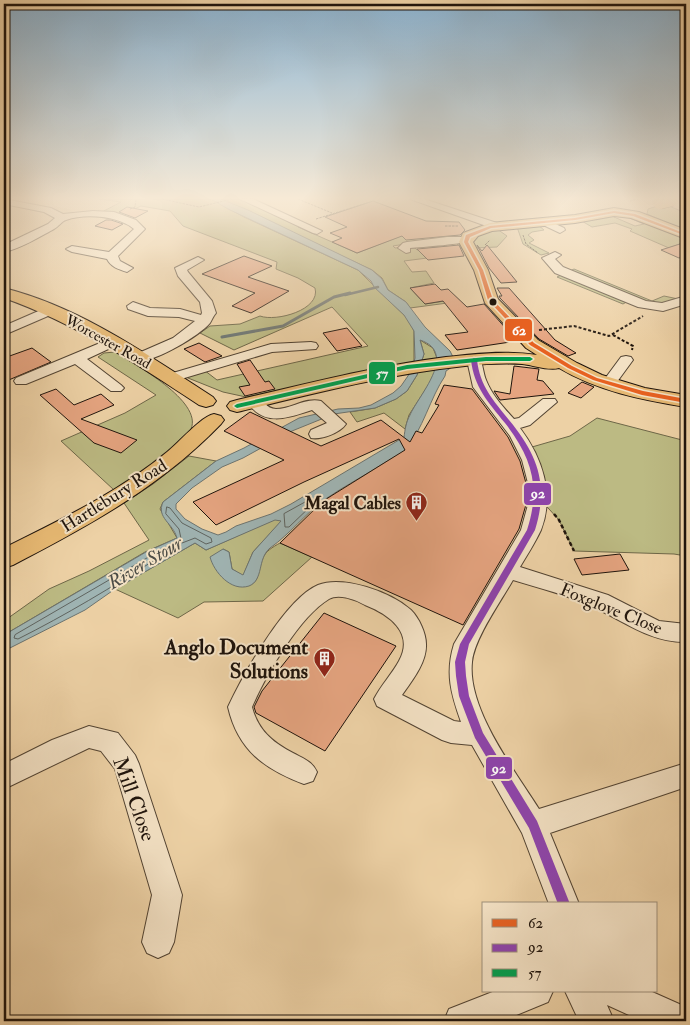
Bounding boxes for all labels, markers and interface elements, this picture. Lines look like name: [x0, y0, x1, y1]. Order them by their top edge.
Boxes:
unlabelled marker: [488, 297, 498, 307]
street label: Worcester Road: [61, 310, 155, 374]
line badge: 62: [504, 318, 533, 342]
text: 62: [512, 322, 526, 339]
line badge: 57: [368, 361, 396, 385]
text: 57: [376, 365, 389, 382]
street label: Hartlebury Road: [57, 454, 171, 538]
line badge: 92: [523, 482, 552, 506]
text: 92: [529, 485, 545, 502]
building icon: Magal Cables: [405, 491, 429, 522]
place label: Magal Cables: [303, 492, 401, 515]
water label: River Stour: [102, 531, 188, 595]
street label: Foxglove Close: [557, 578, 666, 640]
place label: Anglo Document Solutions: [164, 634, 308, 685]
building icon: Anglo Document Solutions: [312, 647, 336, 678]
street label: Mill Close: [106, 753, 162, 845]
line badge: 92: [485, 756, 513, 780]
text: 92: [490, 760, 506, 777]
legend: [482, 902, 658, 992]
text: 62: [528, 914, 544, 933]
text: 92: [527, 938, 544, 957]
text: 57: [528, 964, 542, 983]

